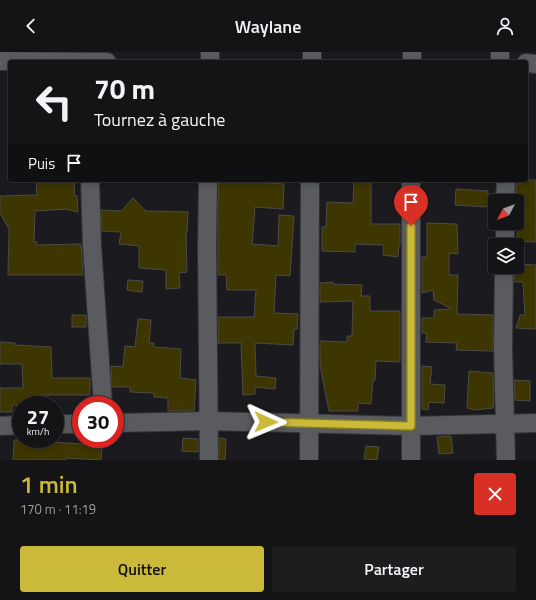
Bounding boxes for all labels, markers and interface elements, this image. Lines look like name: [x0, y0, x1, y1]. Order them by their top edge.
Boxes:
text: Waylane: [235, 13, 301, 40]
icon: back: [20, 15, 42, 37]
icon: person: [494, 15, 516, 37]
text: 70 m: [94, 67, 155, 110]
icon: left: [28, 76, 80, 128]
text: Tournez à gauche: [94, 106, 225, 133]
text: Puis: [28, 152, 55, 175]
icon: arrive: [63, 152, 85, 174]
pin: [394, 185, 428, 226]
icon: arrive: [400, 191, 422, 213]
north arrow: [488, 194, 524, 230]
map controls: [488, 194, 524, 274]
button: layers: [488, 238, 524, 274]
speed limit sign: 30: [72, 396, 124, 448]
text: 27: [27, 401, 49, 432]
position arrow: [245, 401, 287, 443]
text: km/h: [27, 424, 49, 439]
text: 1 min: [20, 466, 78, 502]
button: close: [474, 473, 516, 515]
text: 170 m · 11:19: [20, 499, 96, 519]
button: Quitter: [20, 546, 264, 592]
button: Partager: [272, 546, 516, 592]

